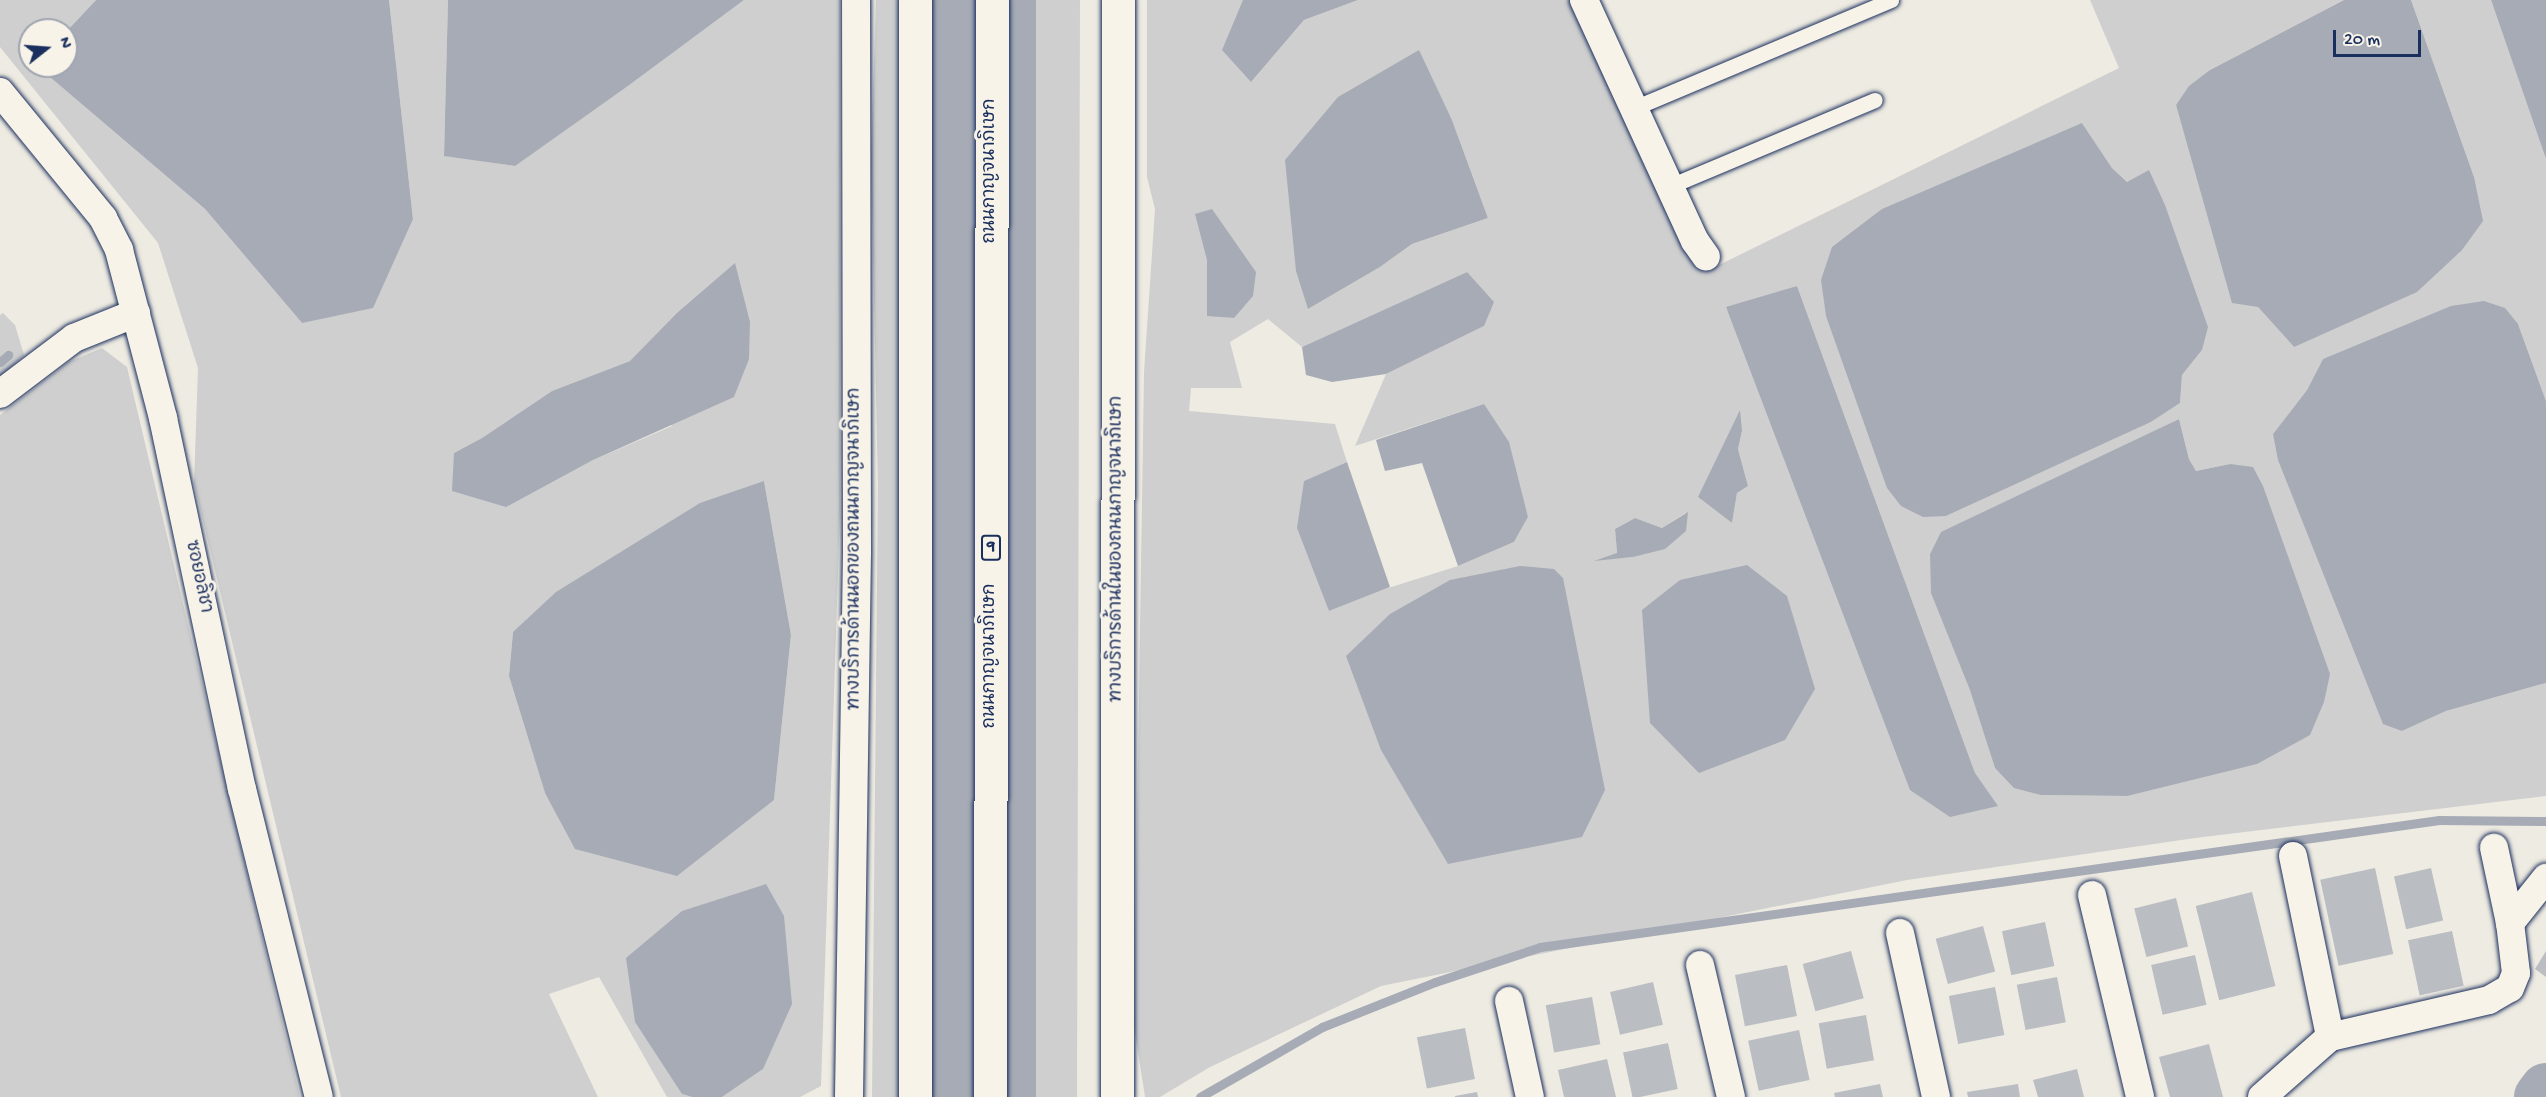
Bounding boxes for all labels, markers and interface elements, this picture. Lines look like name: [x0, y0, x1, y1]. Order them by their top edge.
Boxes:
north arrow: [18, 18, 78, 78]
scale bar: [2336, 18, 2424, 56]
text: 20 m: [2344, 30, 2380, 51]
text: N: [53, 35, 74, 51]
street label: ถนนกาญจนาภิเษก: [980, 98, 1002, 244]
street label: ทางบริการด้านนอกของถนนกาญจนาภิเษก: [845, 388, 867, 710]
street label: ทางบริการด้านในของถนนกาญจนาภิเษก: [1107, 396, 1129, 702]
road number: 9: [980, 535, 1002, 561]
street label: ซอยอลิชา: [179, 539, 215, 615]
street label: ถนนกาญจนาภิเษก: [980, 583, 1002, 729]

